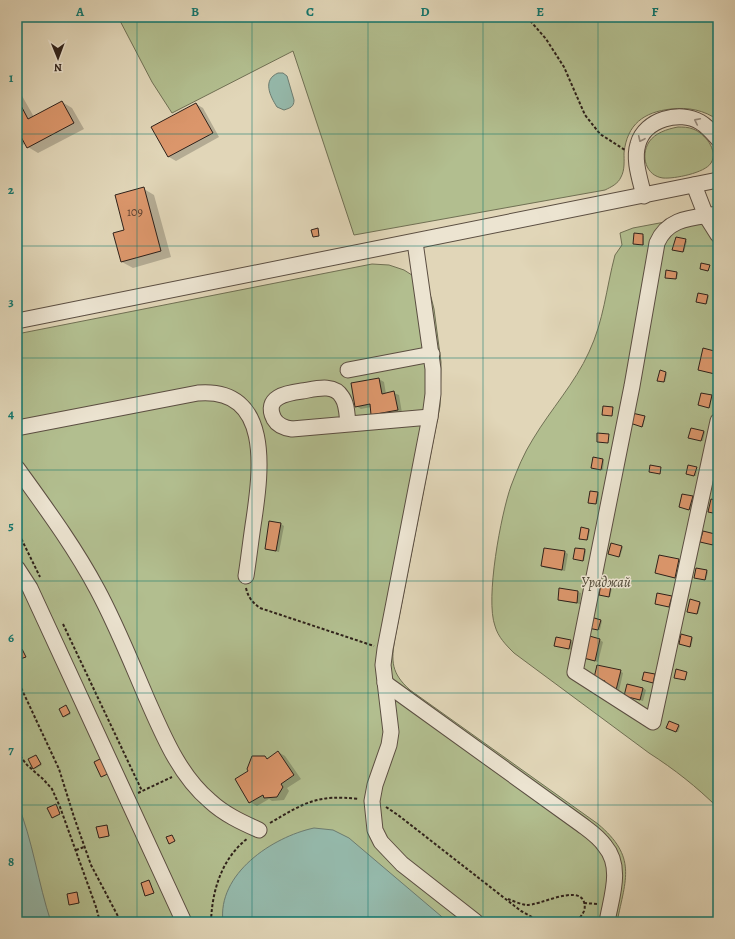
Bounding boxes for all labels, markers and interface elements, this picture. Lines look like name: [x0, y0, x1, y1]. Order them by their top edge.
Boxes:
text: A: [75, 3, 85, 20]
text: B: [191, 3, 199, 20]
text: C: [306, 3, 314, 20]
text: D: [420, 3, 430, 20]
text: E: [536, 3, 544, 20]
text: F: [652, 3, 659, 20]
north arrow: [38, 38, 78, 78]
text: N: [54, 60, 62, 75]
text: 1: [9, 69, 14, 86]
one-way arrow: [694, 118, 702, 126]
one-way arrow: [638, 135, 646, 142]
text: 2: [8, 181, 15, 198]
house number: 109: [127, 204, 143, 220]
text: 3: [8, 293, 14, 310]
text: 4: [8, 405, 14, 422]
text: 5: [8, 517, 14, 534]
park label: Ураджай: [581, 573, 631, 592]
text: 6: [8, 629, 14, 646]
text: 7: [8, 741, 14, 758]
text: 8: [8, 853, 14, 870]

